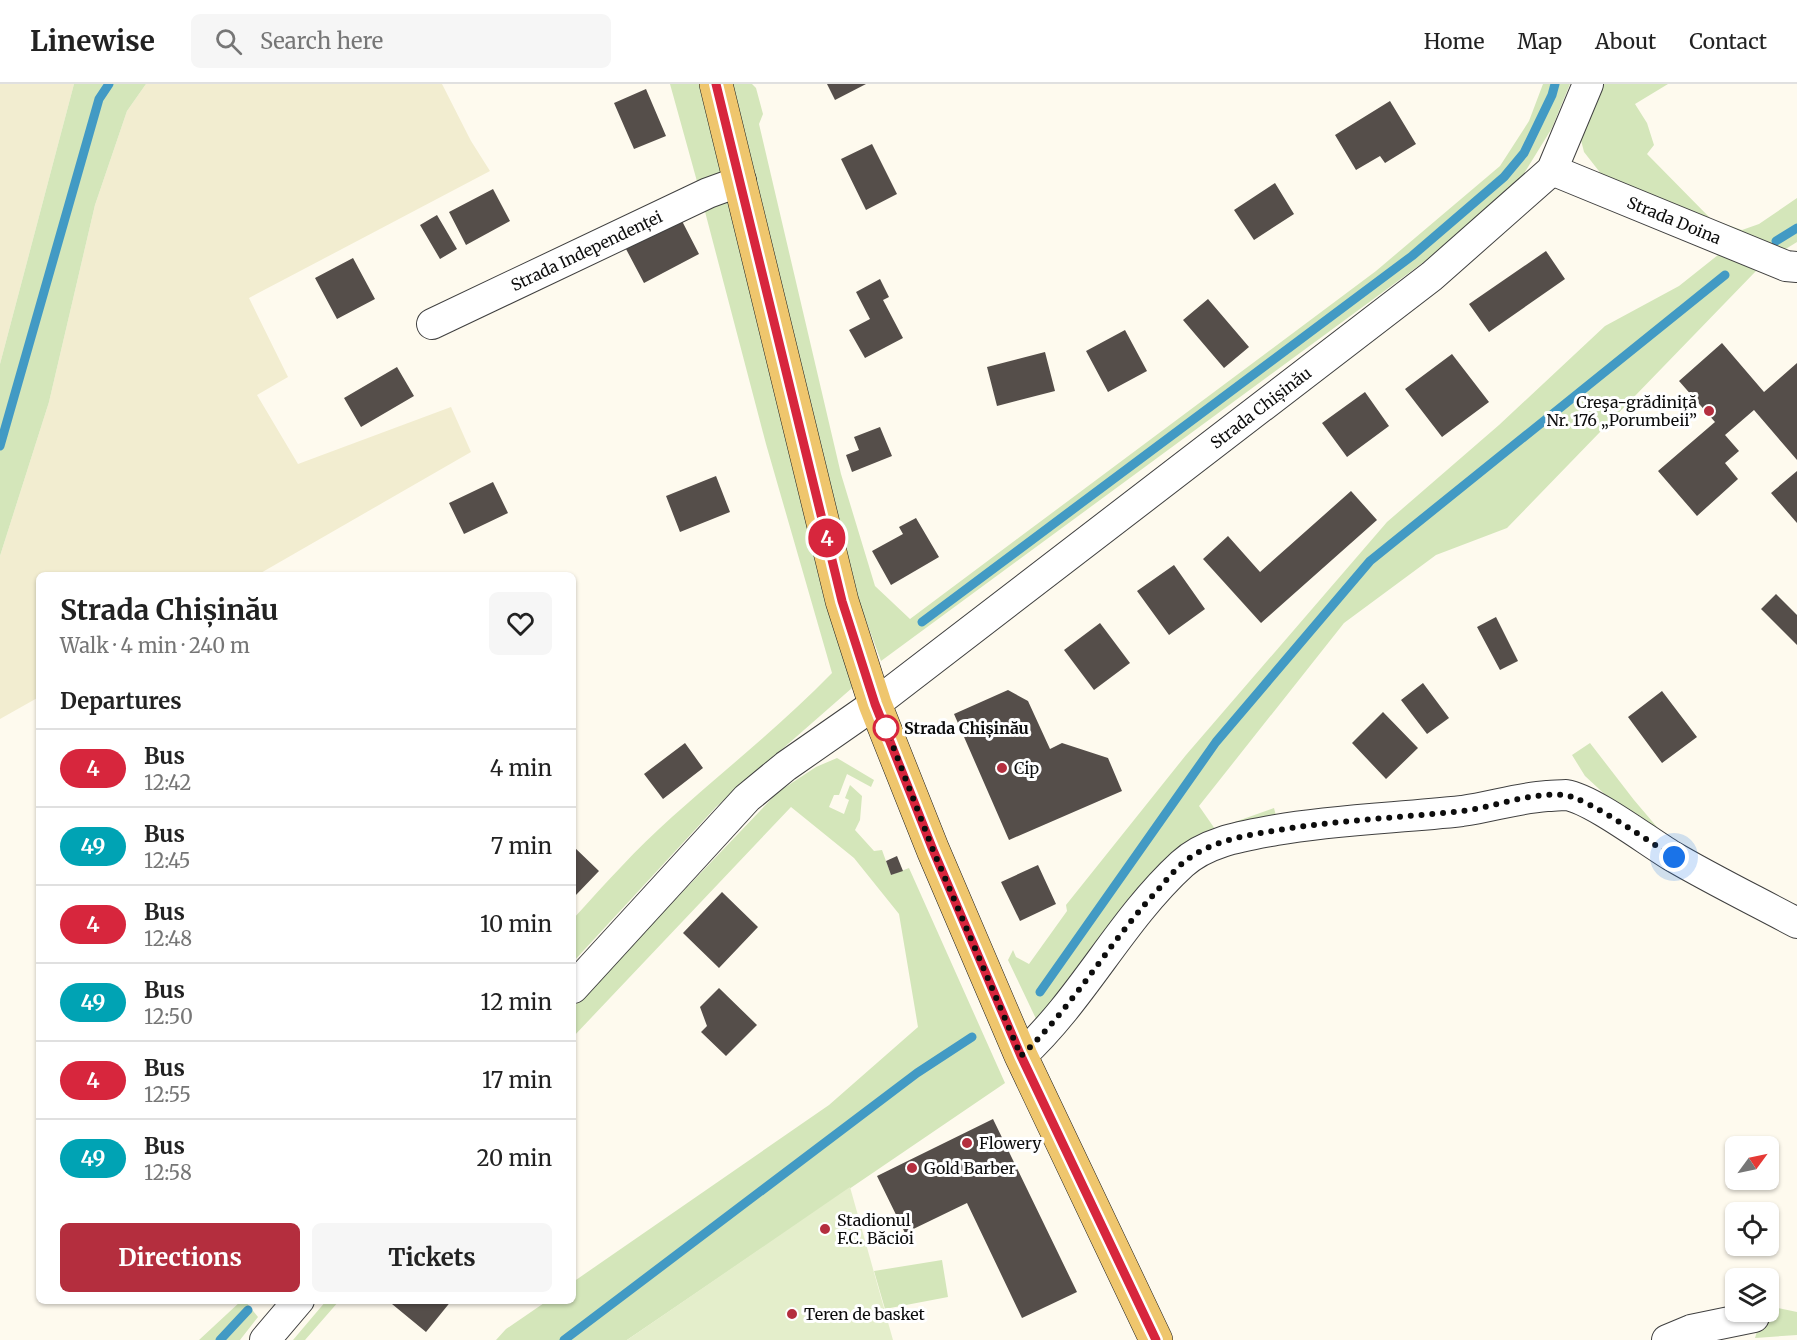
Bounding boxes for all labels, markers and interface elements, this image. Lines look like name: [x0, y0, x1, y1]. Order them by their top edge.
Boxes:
search box: [191, 14, 611, 68]
text: Linewise: [30, 23, 155, 59]
icon: search: [212, 25, 245, 58]
text: Search here: [260, 27, 383, 55]
text: Home: [1424, 28, 1484, 55]
text: Map: [1517, 28, 1562, 55]
text: About: [1595, 28, 1656, 55]
text: Contact: [1689, 28, 1767, 55]
street label: Strada Doina: [1624, 192, 1724, 248]
street label: Strada Independenței: [508, 206, 665, 295]
street label: Strada Chișinău: [1206, 363, 1315, 453]
place label: Creşa-grădiniţă Nr. 176 „Porumbeii”: [1547, 392, 1697, 430]
marker: Creşa-grădiniţă Nr. 176 „Porumbeii”: [1702, 404, 1716, 418]
line badge: 4: [808, 518, 846, 558]
text: 4: [820, 525, 834, 552]
text: Strada Chișinău: [60, 592, 279, 628]
button: heart: [489, 592, 552, 655]
text: Walk · 4 min · 240 m: [60, 633, 250, 658]
text: Departures: [60, 687, 182, 715]
marker: Strada Chișinău: [873, 715, 899, 741]
place label: Strada Chișinău: [904, 718, 1029, 738]
text: Bus: [144, 742, 185, 770]
text: 4 min: [490, 754, 552, 782]
text: 4: [86, 755, 100, 782]
place label: Cip: [1014, 758, 1039, 778]
marker: Cip: [995, 761, 1009, 775]
text: 12:42: [144, 770, 191, 795]
text: Bus: [144, 820, 185, 848]
text: 7 min: [491, 832, 552, 860]
text: 49: [80, 833, 106, 860]
your location: [1659, 842, 1689, 872]
text: 12:45: [144, 848, 190, 873]
text: Bus: [144, 898, 185, 926]
text: 10 min: [480, 910, 552, 938]
text: 4: [86, 911, 100, 938]
text: 12:48: [144, 926, 192, 951]
text: Bus: [144, 976, 185, 1004]
text: 12 min: [481, 988, 552, 1016]
text: 49: [80, 989, 106, 1016]
text: 12:50: [144, 1004, 193, 1029]
text: Bus: [144, 1054, 185, 1082]
text: 17 min: [482, 1066, 552, 1094]
text: 4: [86, 1067, 100, 1094]
text: 12:55: [144, 1082, 191, 1107]
text: Bus: [144, 1132, 185, 1160]
place label: Flowery: [979, 1133, 1042, 1153]
marker: Flowery: [960, 1136, 974, 1150]
north arrow: [1725, 1136, 1779, 1190]
map controls: [1725, 1136, 1779, 1322]
text: 20 min: [476, 1144, 552, 1172]
text: 49: [80, 1145, 106, 1172]
place label: Gold Barber: [924, 1158, 1016, 1178]
text: 12:58: [144, 1160, 192, 1185]
marker: Gold Barber: [905, 1161, 919, 1175]
button: locate: [1725, 1202, 1779, 1256]
place label: Stadionul F.C. Băcioi: [837, 1210, 914, 1248]
marker: Stadionul F.C. Băcioi: [818, 1222, 832, 1236]
button: Directions: [60, 1223, 300, 1292]
button: Tickets: [312, 1223, 552, 1292]
button: layers: [1725, 1268, 1779, 1322]
place label: Teren de basket: [804, 1304, 926, 1324]
marker: Teren de basket: [785, 1307, 799, 1321]

